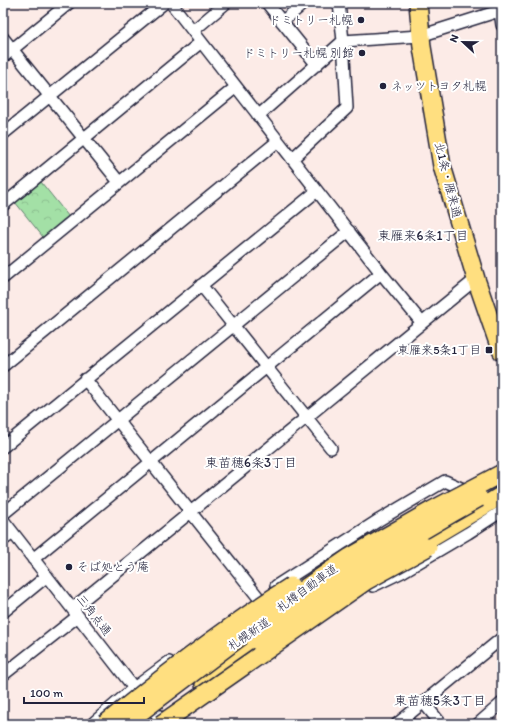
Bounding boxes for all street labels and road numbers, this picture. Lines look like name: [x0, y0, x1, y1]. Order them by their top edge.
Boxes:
street label: 北1条・雁来通: [432, 141, 464, 219]
street label: 札樽自動車道: [274, 561, 340, 615]
street label: 三角点通: [74, 592, 114, 638]
street label: 札幌新道: [225, 615, 273, 653]

